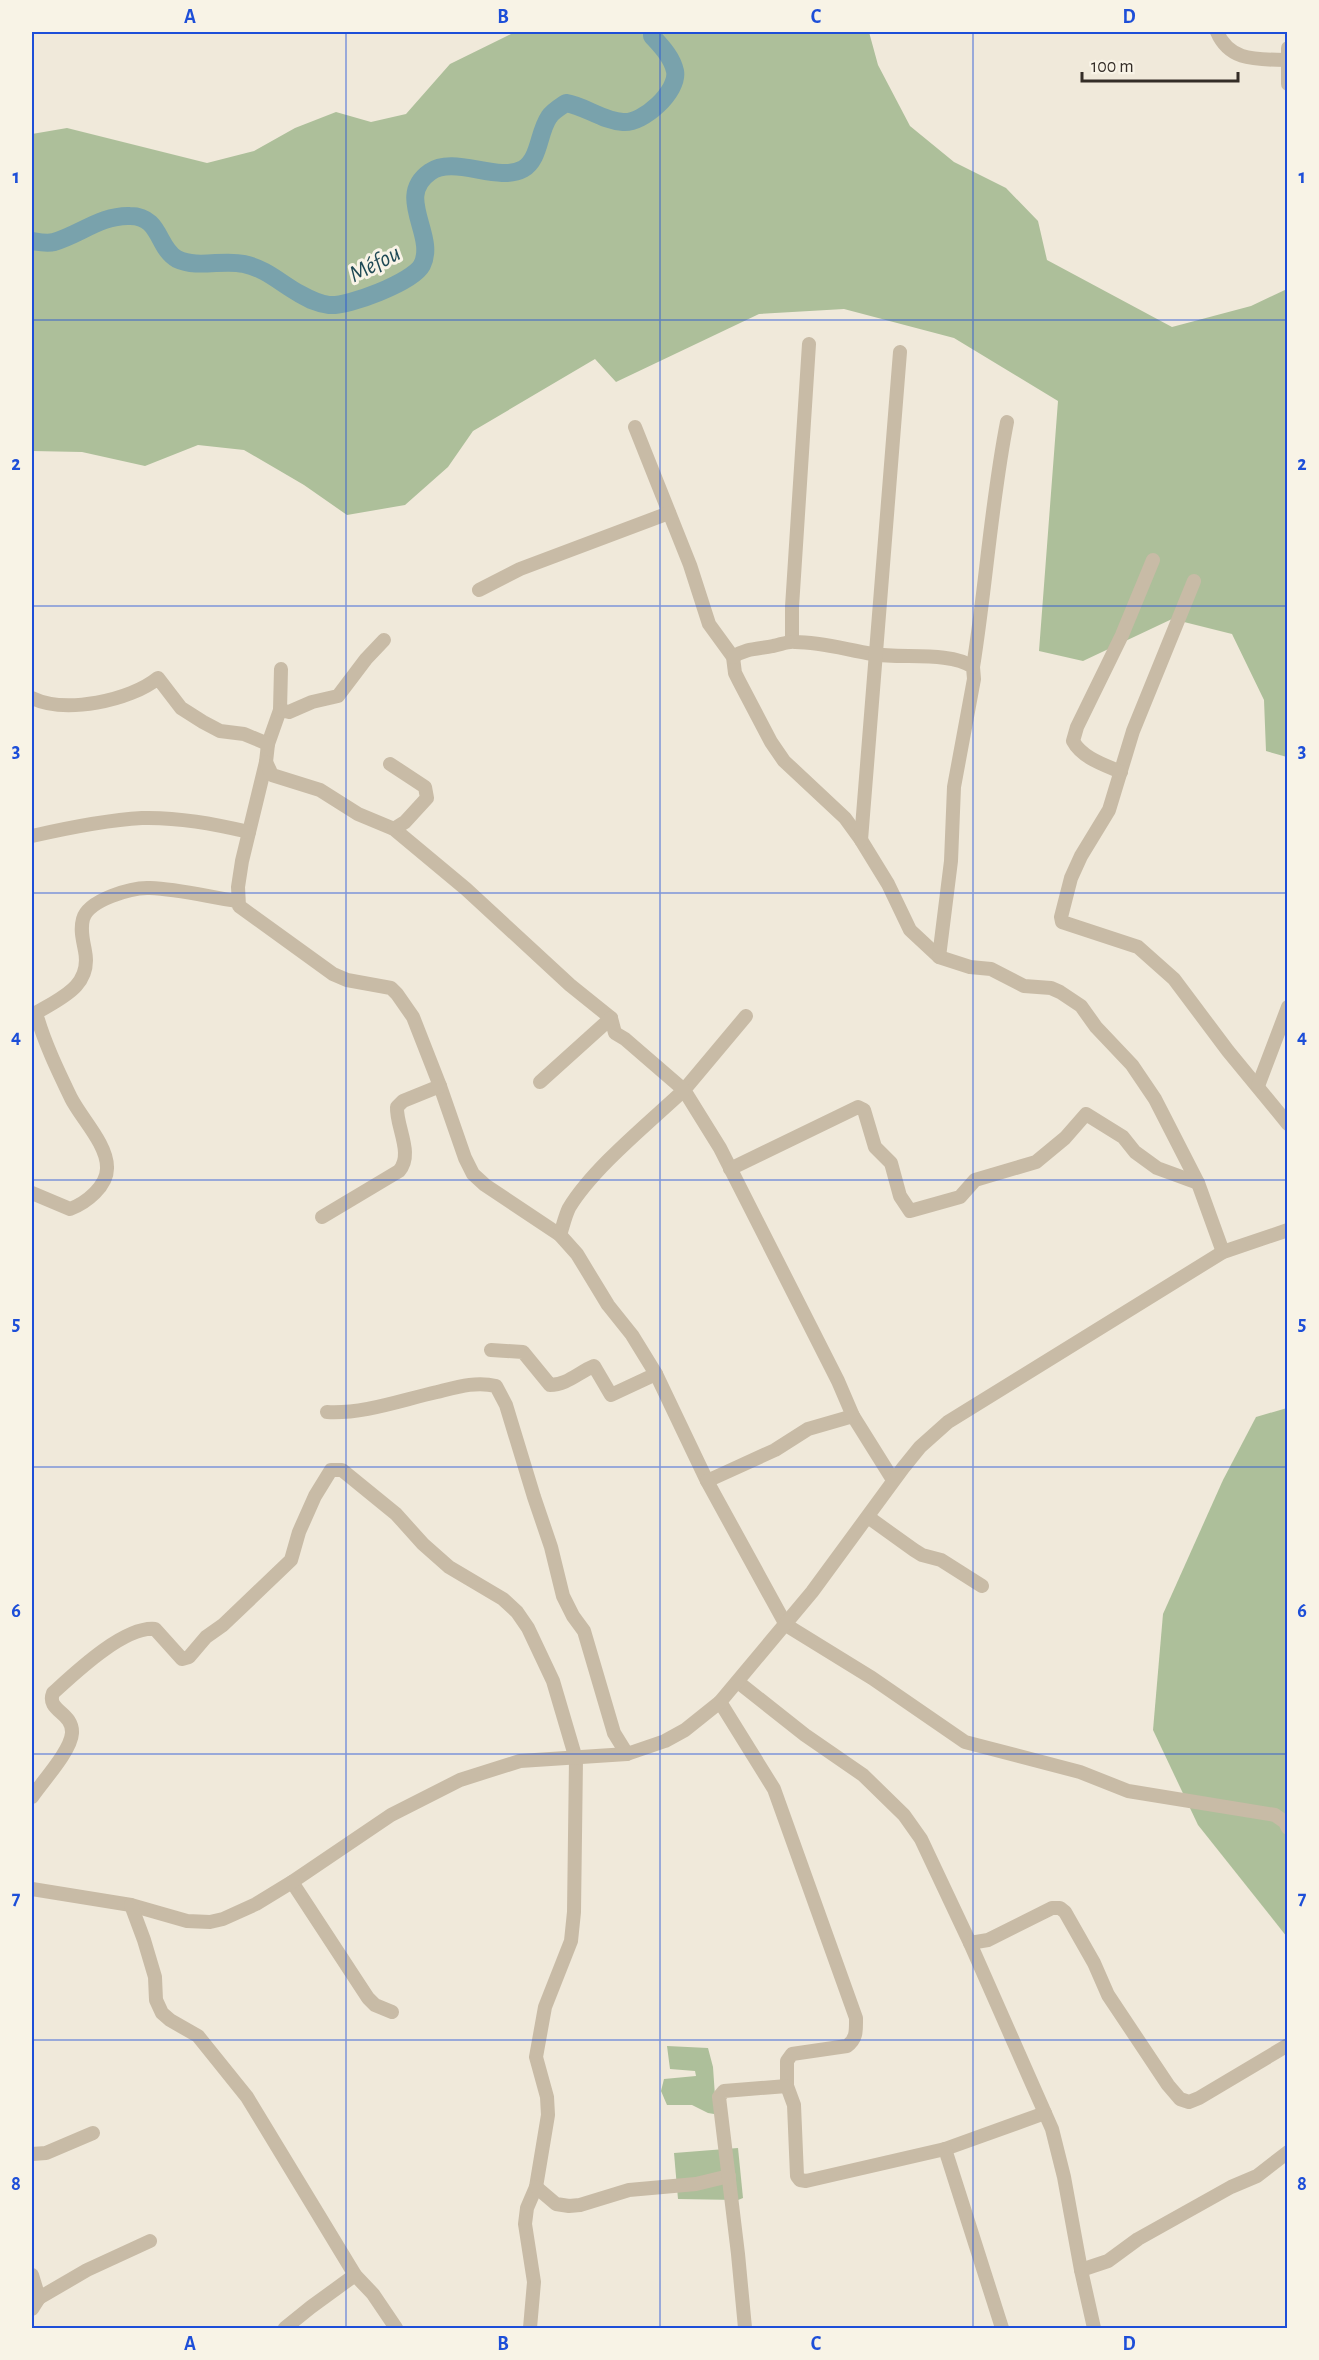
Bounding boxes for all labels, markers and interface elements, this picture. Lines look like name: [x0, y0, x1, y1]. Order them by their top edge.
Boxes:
text: A: [184, 7, 196, 27]
text: B: [497, 7, 509, 27]
text: C: [811, 7, 822, 27]
text: D: [1122, 7, 1136, 27]
scale bar: [1082, 45, 1238, 83]
text: 100 m: [1091, 58, 1134, 76]
text: 1: [12, 167, 20, 187]
text: 1: [1298, 167, 1306, 187]
water label: Méfou: [345, 241, 405, 287]
text: 2: [11, 454, 21, 474]
text: 2: [1297, 454, 1307, 474]
text: 3: [12, 741, 20, 761]
text: 3: [1298, 741, 1306, 761]
text: 4: [11, 1027, 21, 1047]
text: 4: [1297, 1027, 1307, 1047]
text: 5: [12, 1314, 20, 1334]
text: 5: [1298, 1314, 1306, 1334]
text: 6: [11, 1601, 21, 1621]
text: 6: [1297, 1601, 1307, 1621]
text: 7: [12, 1888, 21, 1908]
text: 7: [1298, 1888, 1307, 1908]
text: 8: [11, 2174, 21, 2194]
text: 8: [1297, 2174, 1307, 2194]
text: A: [184, 2334, 196, 2354]
text: B: [497, 2334, 509, 2354]
text: C: [811, 2334, 822, 2354]
text: D: [1122, 2334, 1136, 2354]

